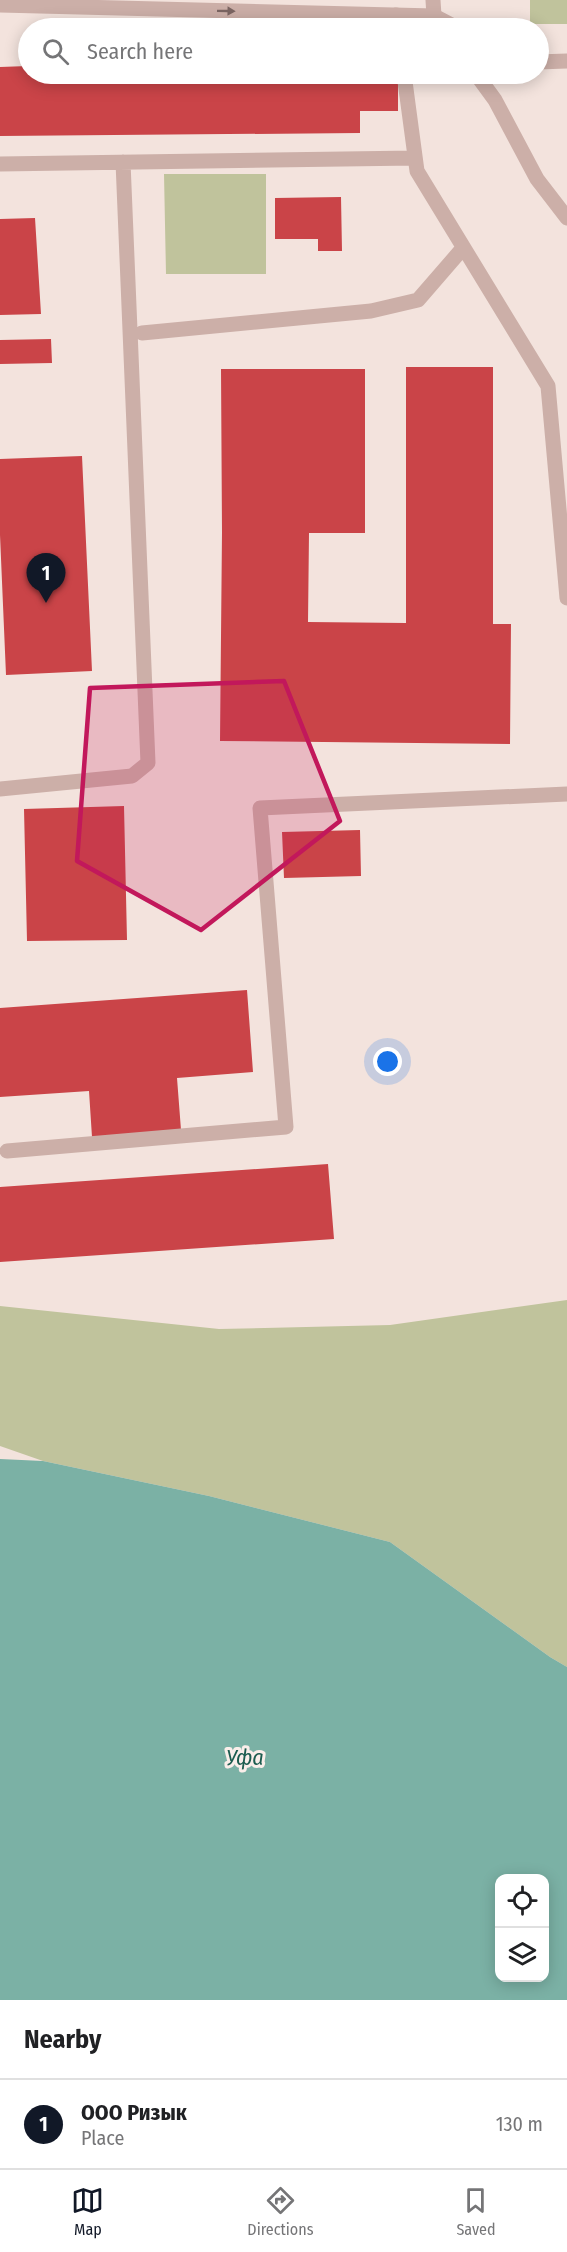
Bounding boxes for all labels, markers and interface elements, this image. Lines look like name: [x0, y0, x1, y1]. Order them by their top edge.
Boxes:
one-way arrow: [217, 6, 236, 16]
search box: [18, 18, 549, 84]
icon: search: [39, 35, 72, 68]
text: Search here: [87, 38, 193, 65]
pin: 1: [26, 554, 66, 603]
your location: [373, 1047, 402, 1076]
water label: Уфа: [226, 1744, 264, 1771]
map controls: [495, 1874, 549, 1982]
button: locate: [495, 1874, 549, 1928]
button: layers: [495, 1928, 549, 1982]
text: Nearby: [24, 2024, 101, 2055]
text: ООО Ризык: [81, 2099, 187, 2126]
text: 1: [39, 2112, 48, 2136]
text: 130 m: [496, 2112, 543, 2136]
text: Place: [81, 2126, 124, 2150]
tab: Map: [71, 2184, 104, 2239]
tab: Directions: [247, 2184, 314, 2239]
tab: Saved: [456, 2184, 496, 2239]

